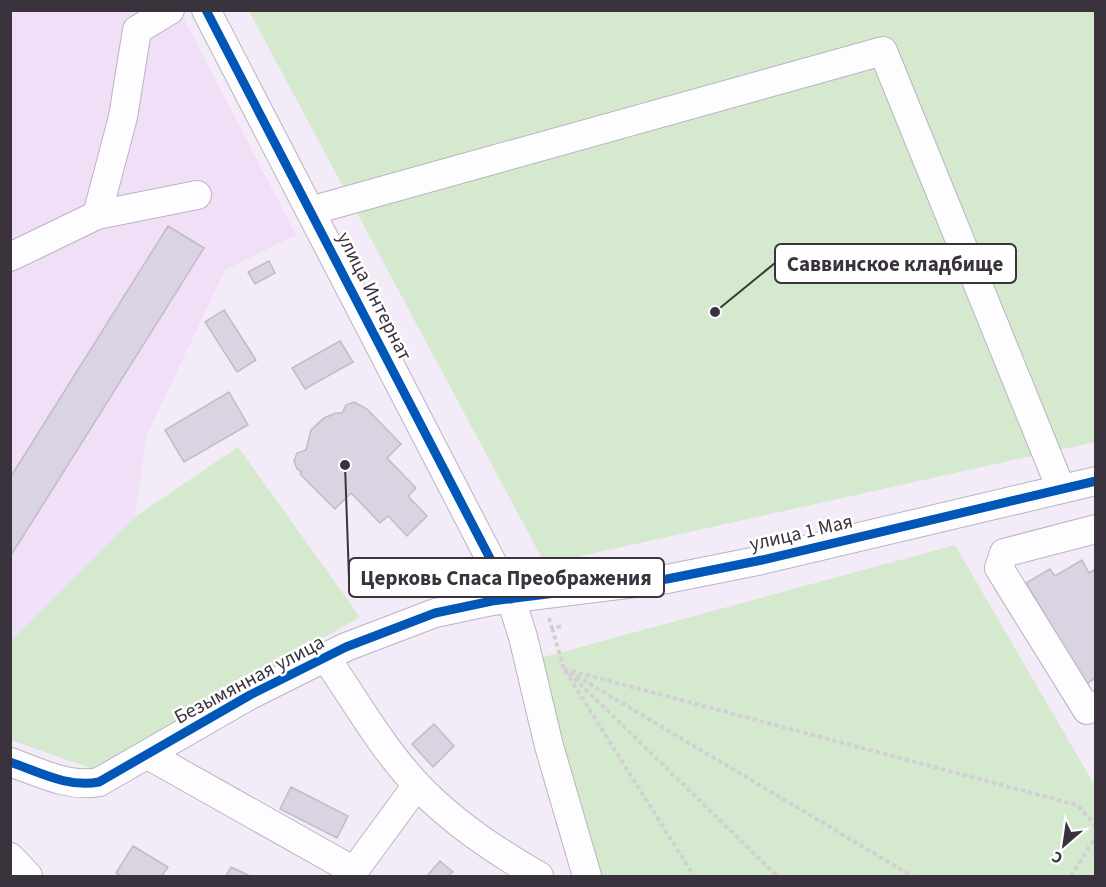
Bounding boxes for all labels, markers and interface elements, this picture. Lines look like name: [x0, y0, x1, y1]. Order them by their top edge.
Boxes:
street label: улица Интернат: [330, 227, 419, 366]
callout: Саввинское кладбище: [775, 244, 1016, 283]
text: Саввинское кладбище: [787, 249, 1003, 279]
street label: улица 1 Мая: [747, 507, 856, 558]
callout: Церковь Спаса Преображения: [349, 558, 664, 597]
text: Церковь Спаса Преображения: [360, 563, 652, 593]
street label: Безымянная улица: [169, 628, 329, 731]
north arrow: [1034, 815, 1094, 875]
text: С: [1048, 845, 1067, 869]

